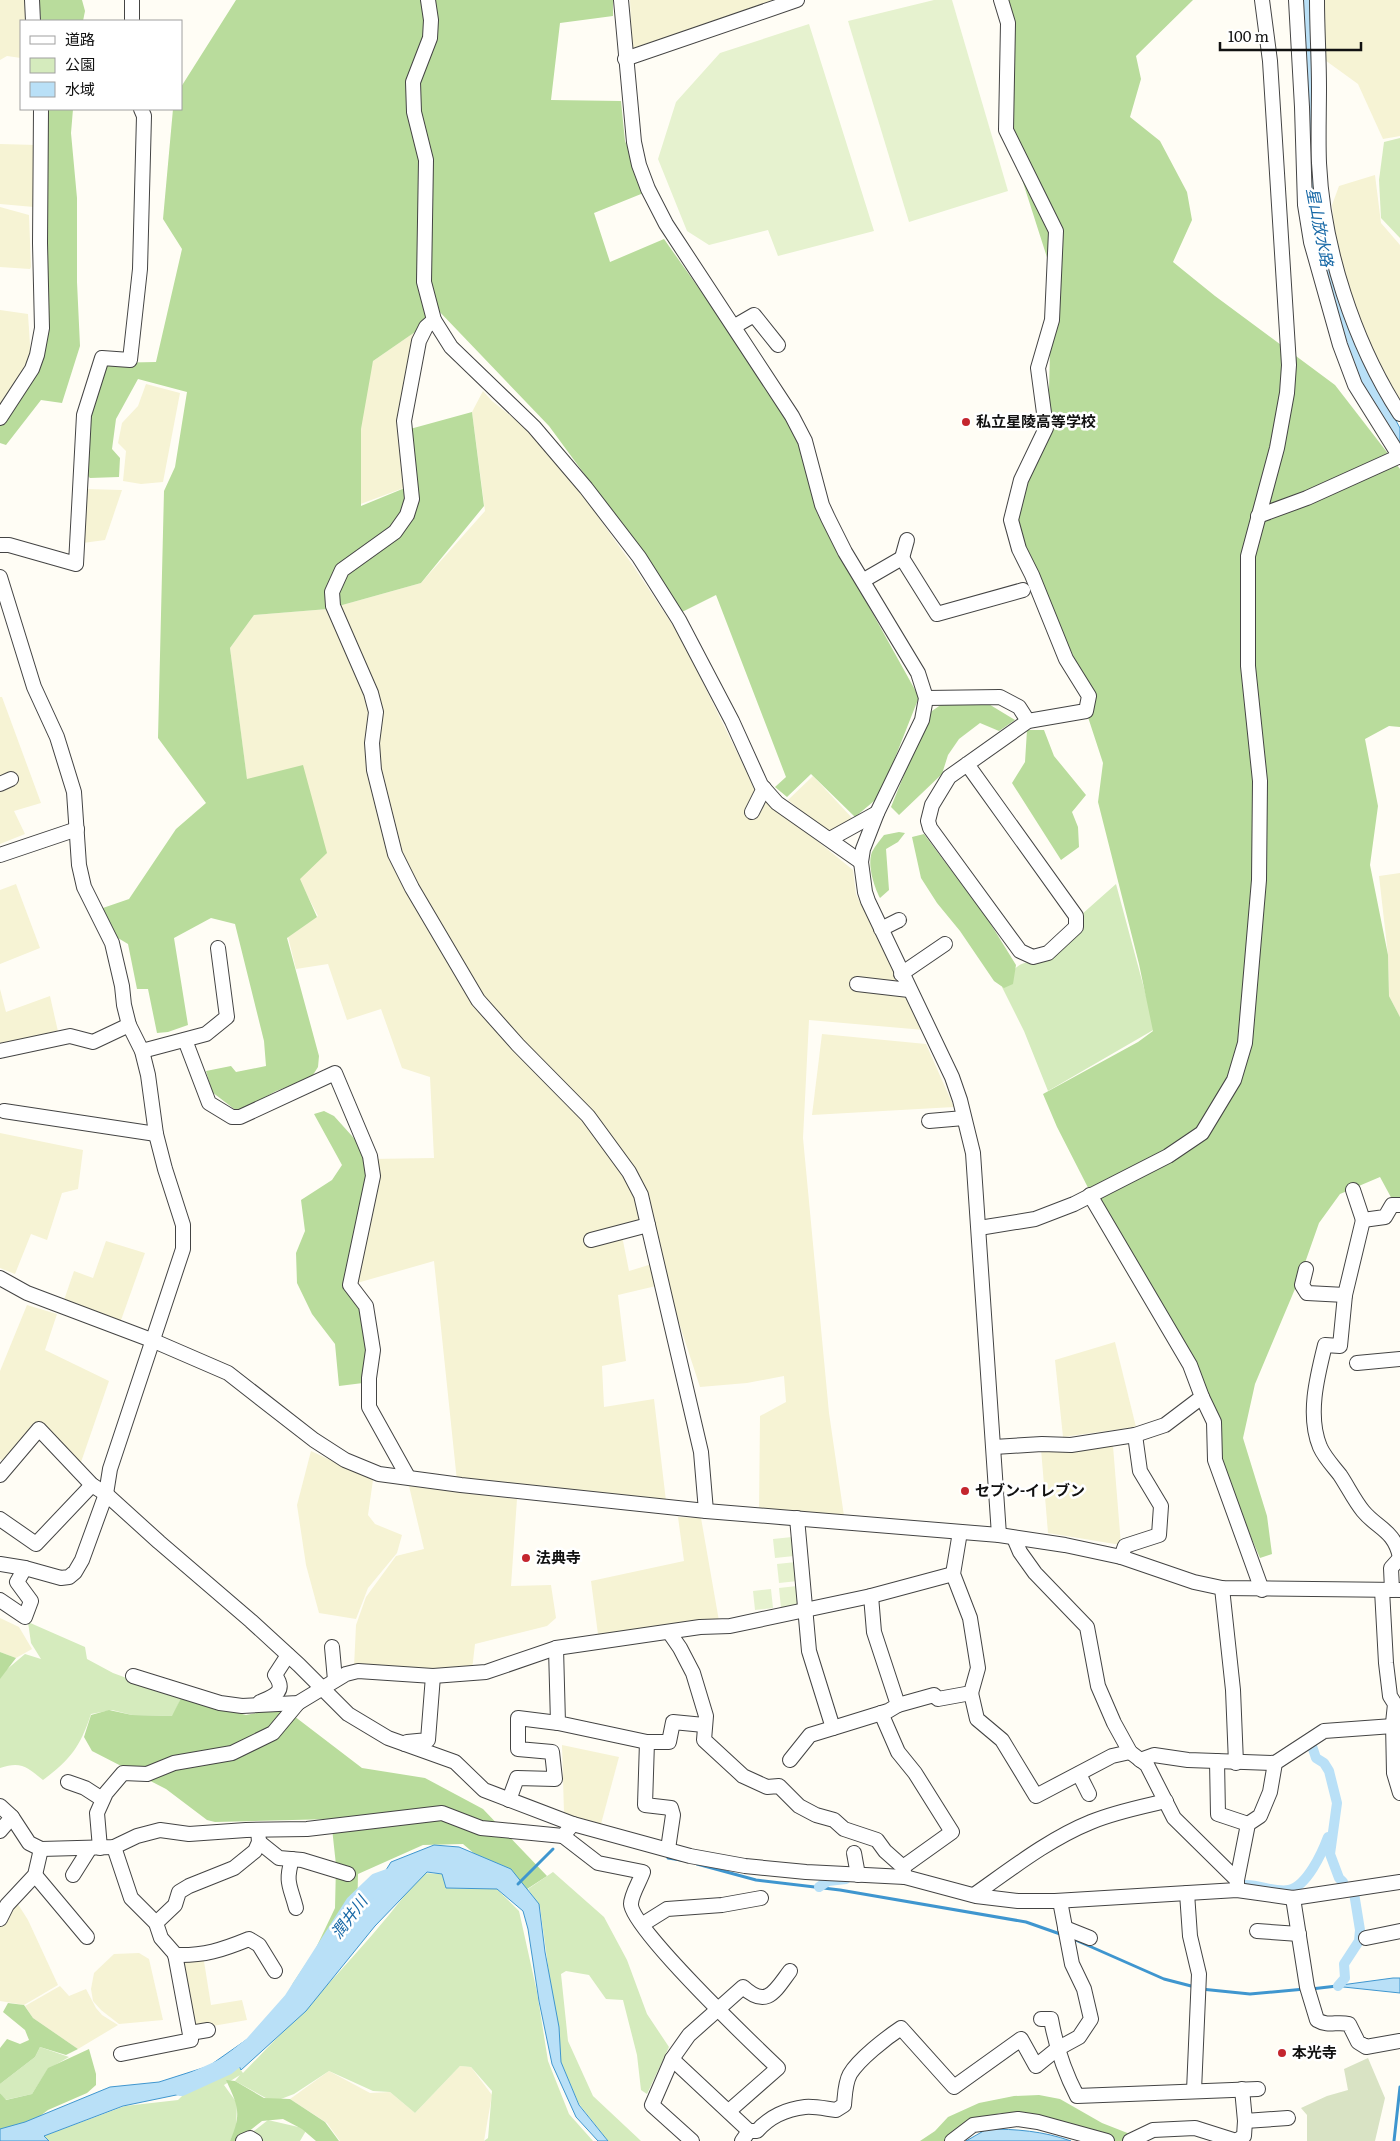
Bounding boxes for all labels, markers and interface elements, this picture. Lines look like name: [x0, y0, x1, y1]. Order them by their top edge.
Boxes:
legend: [20, 20, 182, 110]
scale bar: [1220, 20, 1361, 52]
text: 100 m: [1228, 24, 1269, 47]
text: 道路: [65, 27, 95, 50]
text: 公園: [65, 52, 95, 75]
text: 水域: [65, 77, 95, 100]
water label: 星山放水路: [1302, 185, 1341, 270]
place label: 私立星陵高等学校: [976, 409, 1096, 432]
marker: 私立星陵高等学校: [960, 416, 972, 428]
place label: セブン-イレブン: [975, 1478, 1085, 1501]
marker: セブン-イレブン: [959, 1485, 971, 1497]
place label: 法典寺: [536, 1545, 581, 1568]
marker: 法典寺: [520, 1552, 532, 1564]
water label: 潤井川: [324, 1888, 373, 1943]
place label: 本光寺: [1292, 2040, 1337, 2063]
marker: 本光寺: [1276, 2047, 1288, 2059]

